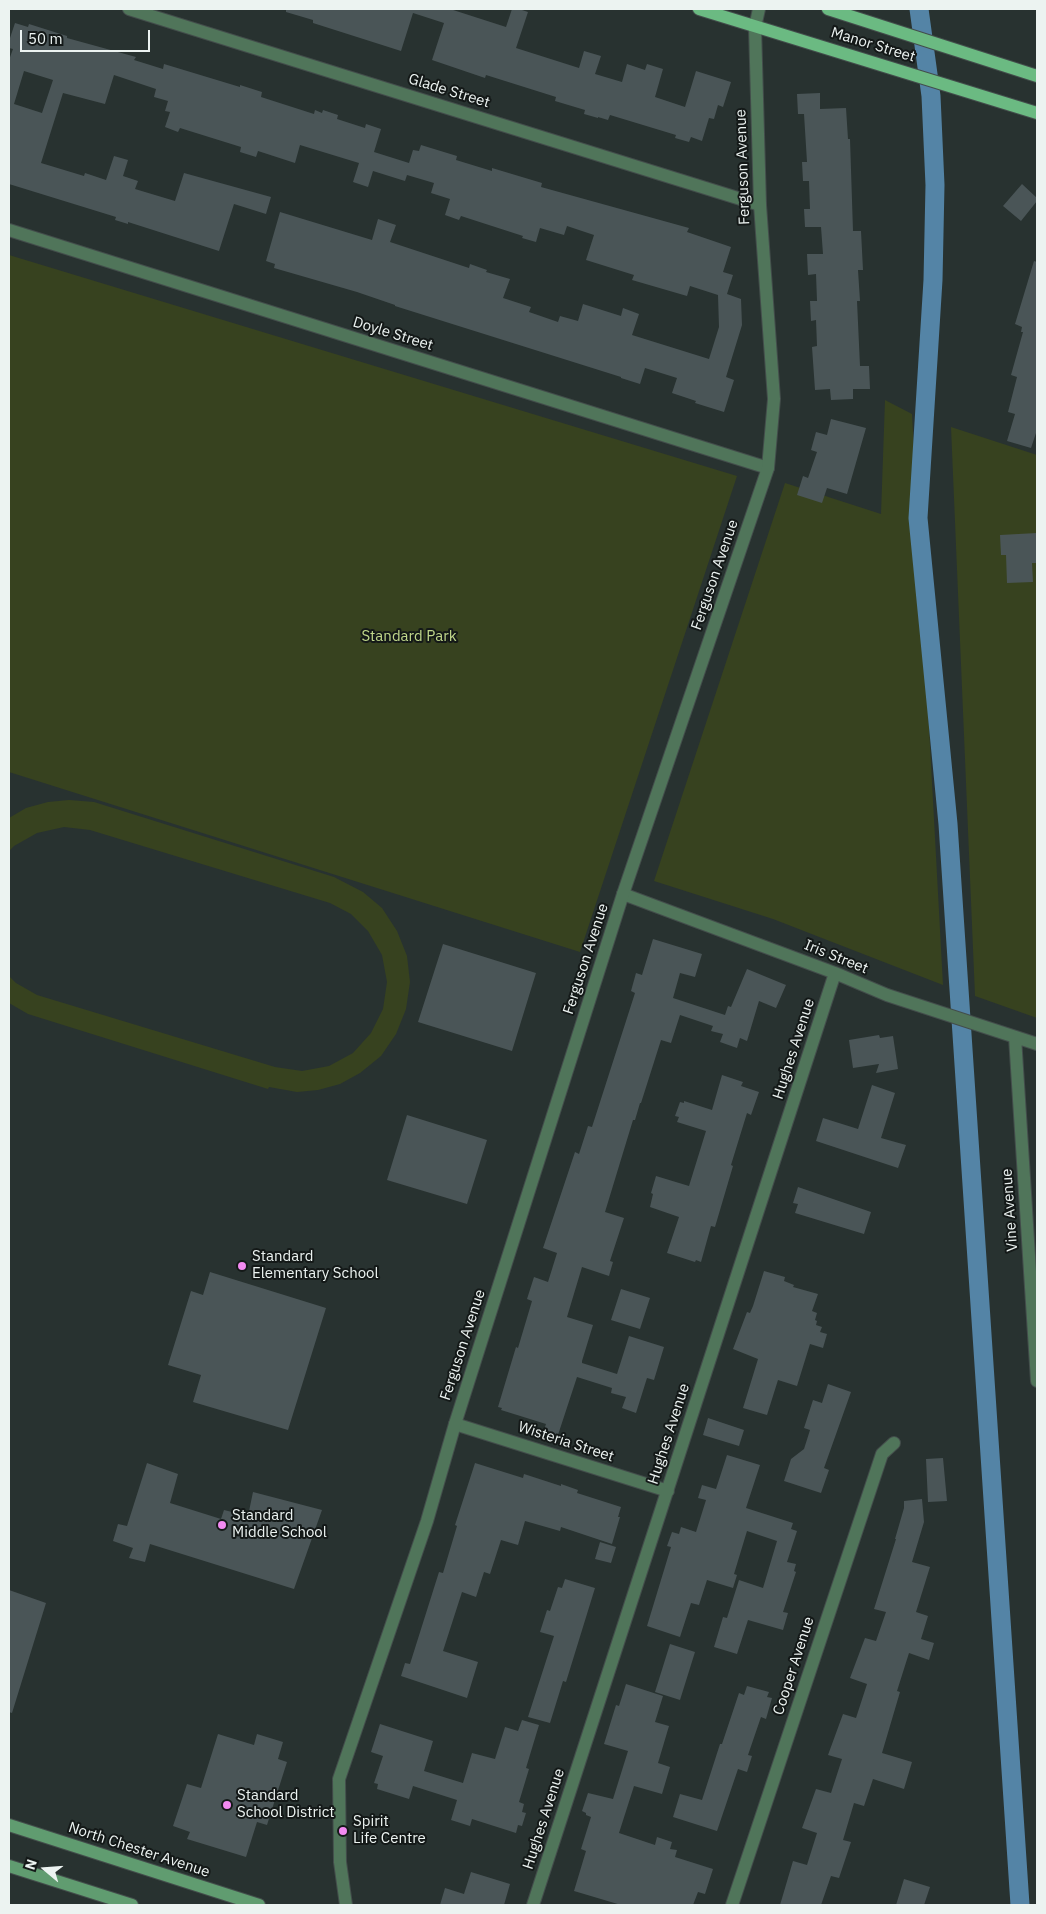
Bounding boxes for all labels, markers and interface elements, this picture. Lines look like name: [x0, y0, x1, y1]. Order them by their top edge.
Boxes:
scale bar: [22, 20, 152, 52]
street label: Manor Street: [829, 24, 917, 66]
text: 50 m: [28, 29, 63, 48]
street label: Glade Street: [406, 70, 492, 112]
street label: Ferguson Avenue: [732, 109, 754, 225]
street label: Doyle Street: [351, 313, 435, 355]
street label: Ferguson Avenue: [688, 517, 742, 633]
park label: Standard Park: [361, 628, 457, 646]
street label: Ferguson Avenue: [560, 901, 612, 1017]
street label: Iris Street: [801, 936, 871, 978]
street label: Hughes Avenue: [769, 996, 819, 1102]
street label: Vine Avenue: [998, 1168, 1022, 1252]
place label: Standard Elementary School: [252, 1248, 379, 1283]
marker: Standard Elementary School: [236, 1260, 248, 1272]
street label: Ferguson Avenue: [437, 1287, 489, 1403]
street label: Hughes Avenue: [644, 1381, 694, 1487]
street label: Wisteria Street: [516, 1418, 616, 1466]
place label: Standard Middle School: [232, 1507, 327, 1542]
marker: Standard Middle School: [216, 1519, 228, 1531]
street label: Cooper Avenue: [770, 1615, 818, 1717]
street label: Hughes Avenue: [519, 1766, 569, 1872]
place label: Standard School District: [237, 1787, 335, 1822]
marker: Standard School District: [221, 1799, 233, 1811]
place label: Spirit Life Centre: [353, 1813, 426, 1848]
street label: North Chester Avenue: [66, 1819, 212, 1881]
marker: Spirit Life Centre: [337, 1825, 349, 1837]
north arrow: [20, 1844, 70, 1894]
text: N: [21, 1857, 41, 1872]

